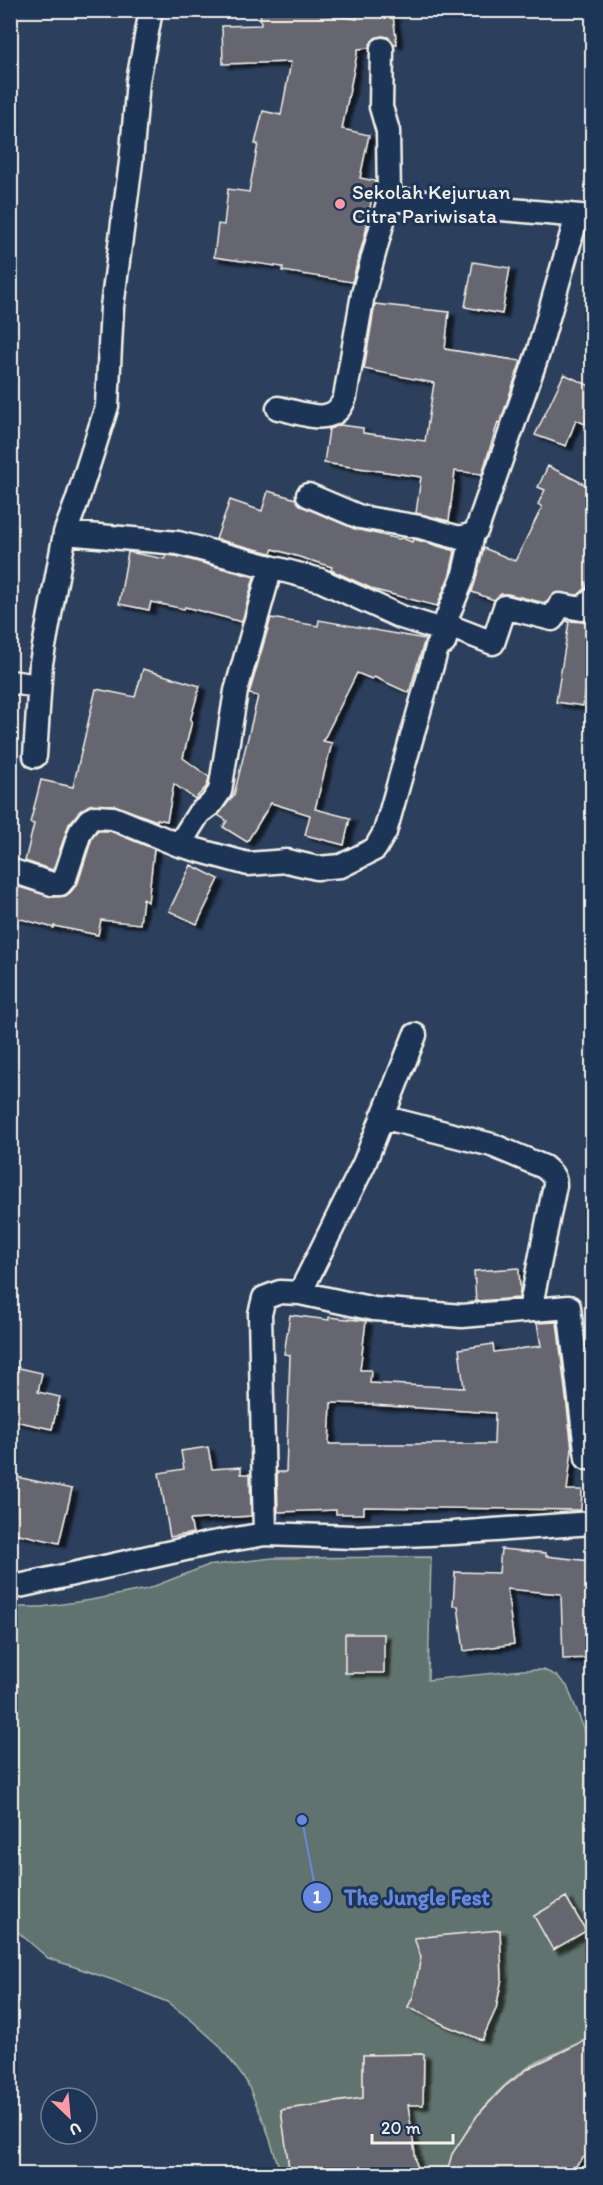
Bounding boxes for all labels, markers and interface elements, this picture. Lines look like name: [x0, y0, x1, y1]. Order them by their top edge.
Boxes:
place label: Sekolah Kejuruan Citra Pariwisata: [352, 179, 511, 228]
marker: Sekolah Kejuruan Citra Pariwisata: [333, 197, 347, 211]
callout: The Jungle Fest: [302, 1877, 503, 1917]
text: The Jungle Fest: [343, 1884, 491, 1911]
text: 1: [313, 1886, 322, 1908]
north arrow: [39, 2086, 99, 2146]
scale bar: [372, 2107, 453, 2145]
text: 20 m: [381, 2117, 421, 2139]
text: U: [66, 2118, 84, 2140]

